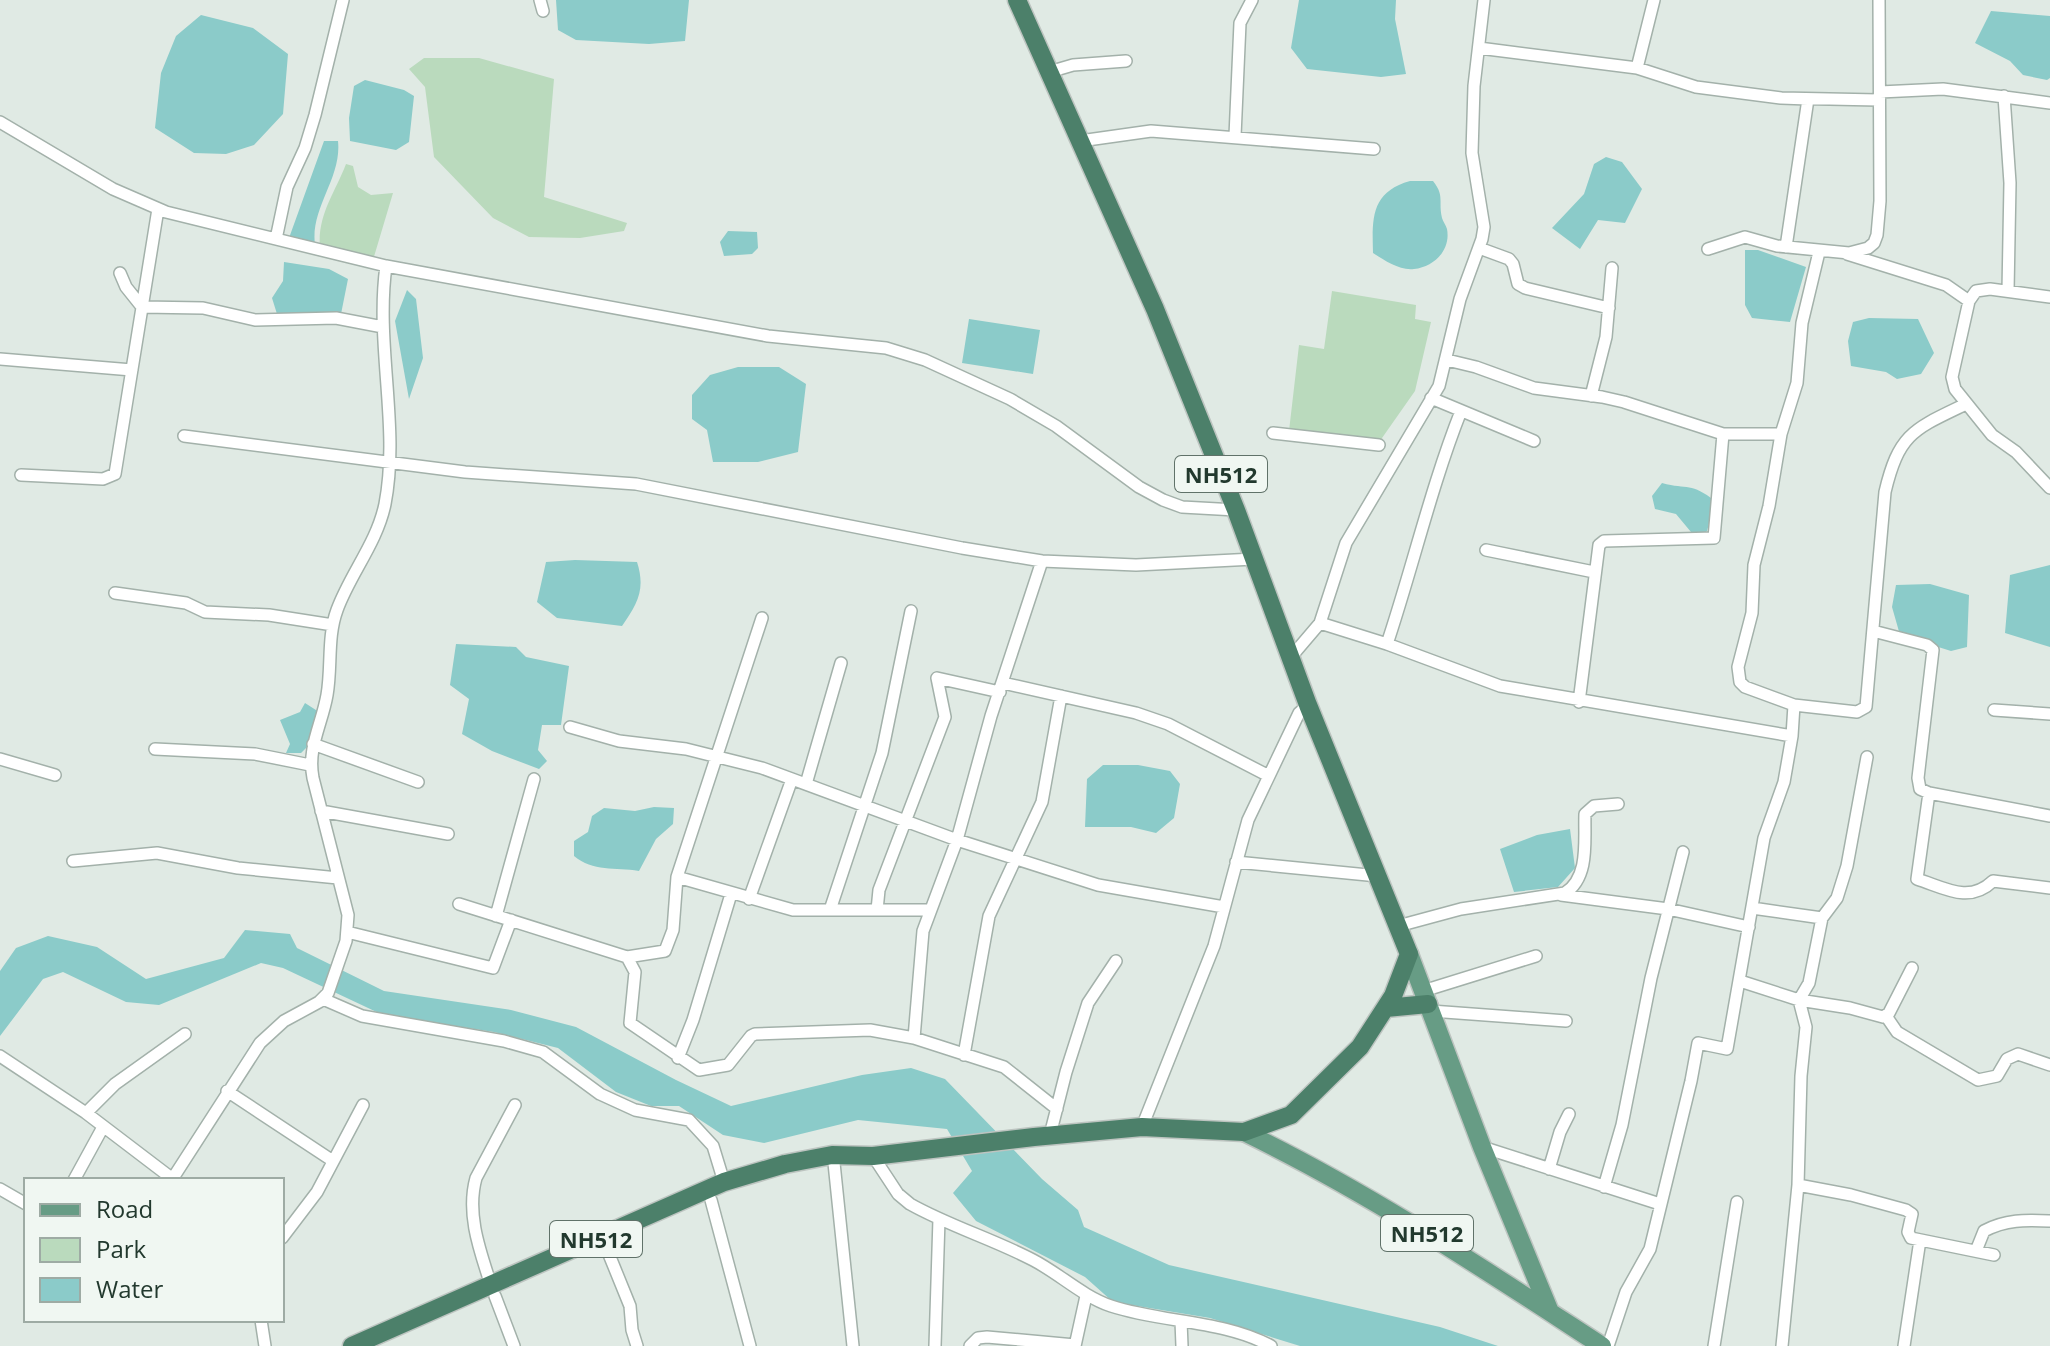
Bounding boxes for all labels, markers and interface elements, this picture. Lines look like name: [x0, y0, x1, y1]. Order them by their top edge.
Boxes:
road number: NH512: [1175, 456, 1267, 492]
legend: [24, 1178, 284, 1322]
text: Road: [96, 1192, 153, 1225]
road number: NH512: [1381, 1215, 1473, 1251]
road number: NH512: [550, 1221, 642, 1257]
text: Park: [96, 1232, 147, 1265]
text: Water: [96, 1272, 164, 1305]

